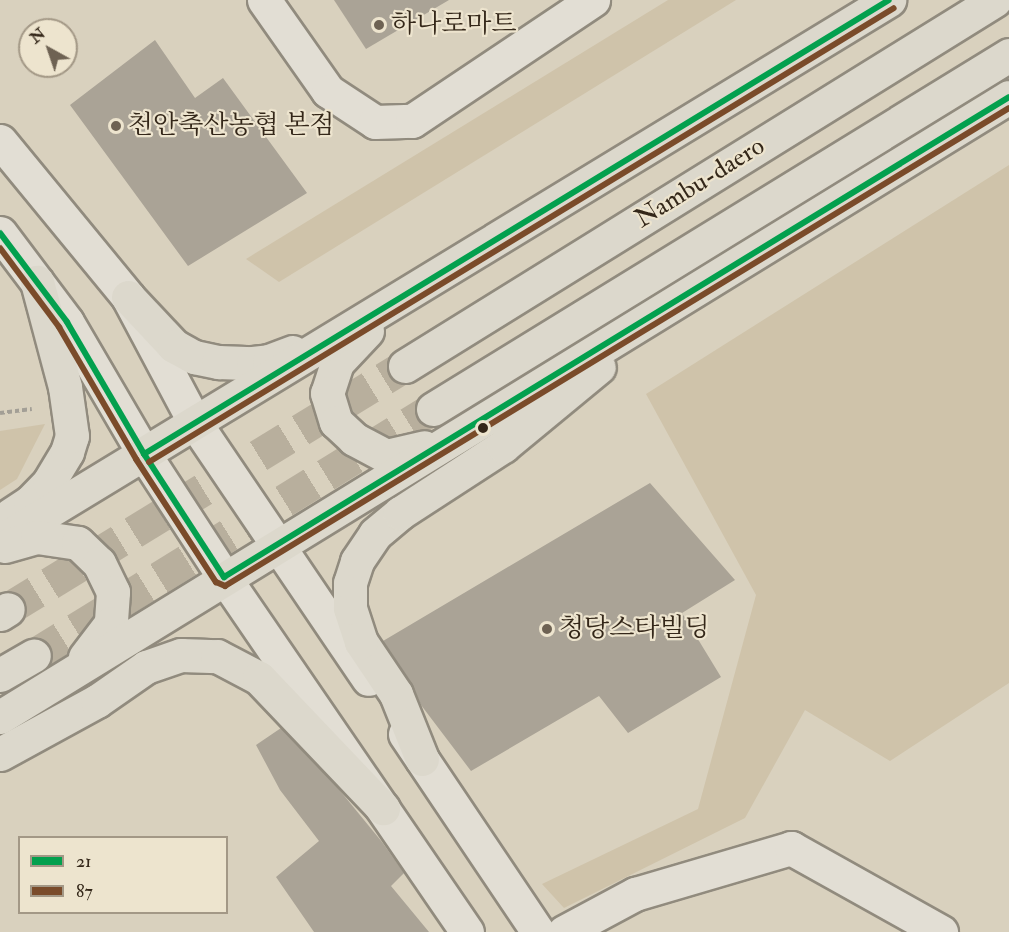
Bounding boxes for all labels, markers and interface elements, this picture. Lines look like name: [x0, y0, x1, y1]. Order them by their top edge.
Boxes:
place label: 하나로마트: [391, 9, 517, 41]
north arrow: [18, 18, 78, 78]
marker: 하나로마트: [372, 18, 386, 32]
text: N: [26, 23, 50, 48]
place label: 천안축산농협 본점: [128, 110, 334, 142]
marker: 천안축산농협 본점: [109, 119, 123, 133]
street label: Nambu-daero: [629, 131, 771, 235]
unlabelled marker: [477, 422, 489, 434]
place label: 청당스타빌딩: [559, 613, 710, 645]
marker: 청당스타빌딩: [540, 622, 554, 636]
legend: [18, 836, 228, 914]
text: 21: [76, 850, 92, 873]
text: 87: [76, 880, 93, 903]

